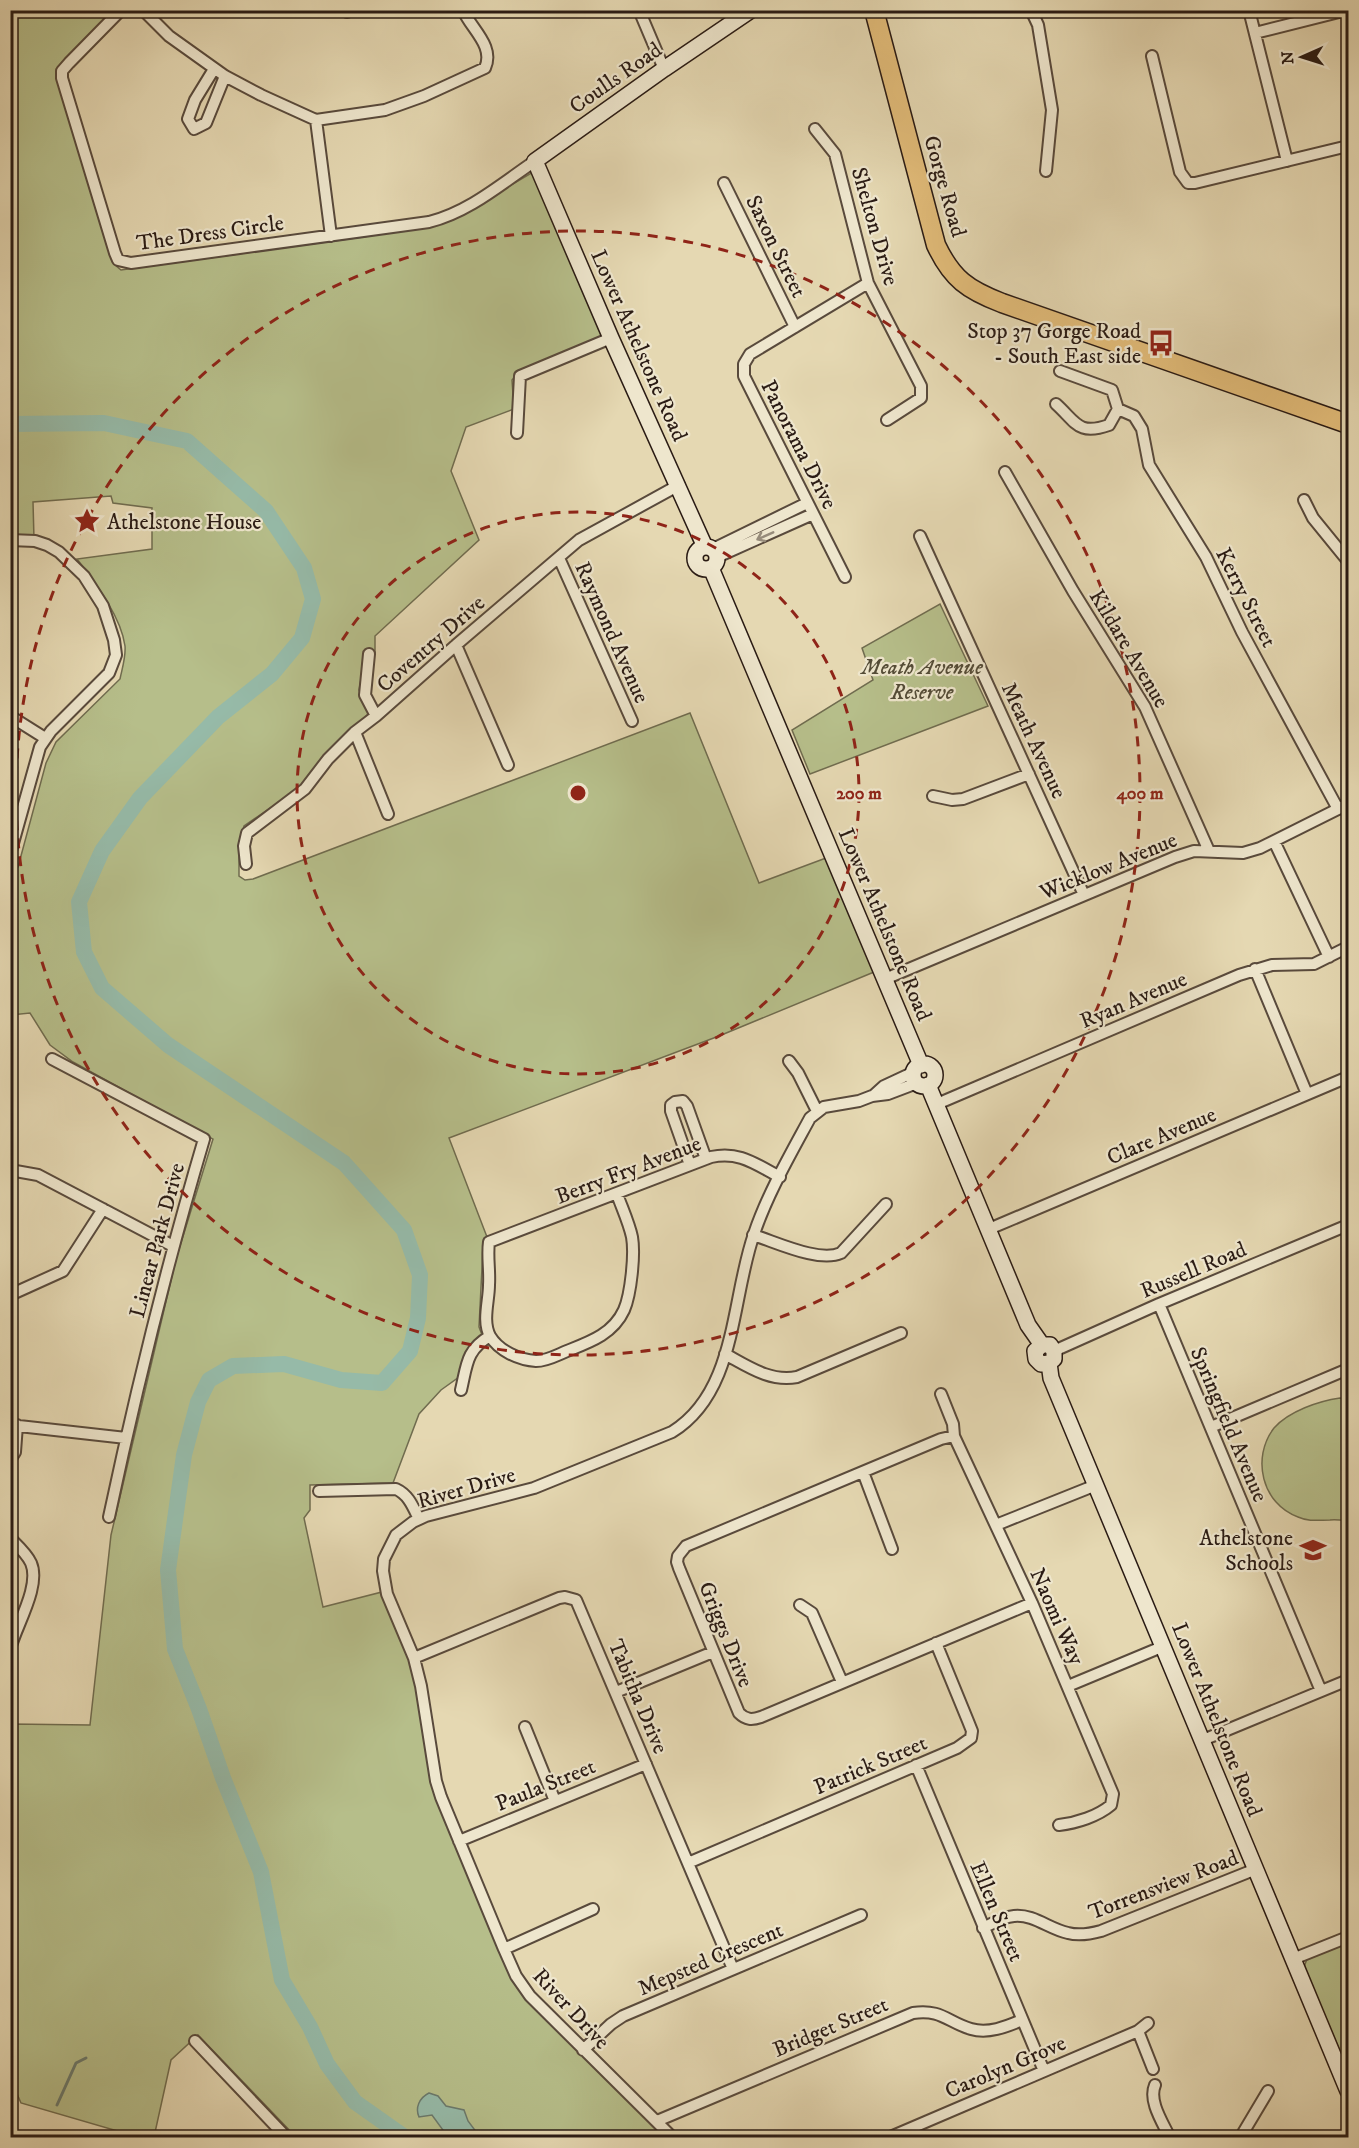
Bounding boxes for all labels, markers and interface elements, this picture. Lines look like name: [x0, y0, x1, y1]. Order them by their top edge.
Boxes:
north arrow: [1272, 27, 1332, 87]
street label: Coulls Road: [564, 37, 667, 120]
text: N: [1278, 51, 1298, 65]
street label: Gorge Road: [917, 133, 972, 240]
street label: Shelton Drive: [845, 164, 904, 289]
street label: Saxon Street: [739, 191, 812, 302]
street label: The Dress Circle: [135, 210, 286, 257]
street label: Lower Athelstone Road: [584, 246, 693, 446]
place label: Stop 37 Gorge Road - South East side: [967, 318, 1141, 370]
bus stop icon: Stop 37 Gorge Road - South East side: [1146, 328, 1176, 358]
street label: Panorama Drive: [755, 376, 843, 514]
place icon: Athelstone House: [72, 506, 102, 536]
place label: Athelstone House: [107, 509, 261, 536]
one-way arrow: [757, 530, 775, 542]
street label: Kerry Street: [1209, 543, 1282, 652]
street label: Raymond Avenue: [568, 558, 655, 708]
street label: Kildare Avenue: [1083, 585, 1175, 713]
street label: Coventry Drive: [371, 590, 491, 699]
park label: Meath Avenue Reserve: [859, 654, 983, 706]
street label: Meath Avenue: [995, 678, 1072, 803]
centre of rings: [568, 783, 588, 803]
text: 200 m: [836, 783, 882, 805]
text: 400 m: [1115, 783, 1164, 805]
street label: Lower Athelstone Road: [832, 824, 937, 1025]
street label: Wicklow Avenue: [1035, 827, 1181, 907]
street label: Ryan Avenue: [1076, 966, 1191, 1035]
street label: Clare Avenue: [1103, 1101, 1220, 1171]
street label: Berry Fry Avenue: [552, 1130, 705, 1211]
street label: Linear Park Drive: [124, 1160, 191, 1321]
street label: Russell Road: [1137, 1236, 1251, 1305]
street label: Springfield Avenue: [1184, 1343, 1273, 1506]
street label: River Drive: [414, 1462, 519, 1515]
place label: Athelstone Schools: [1199, 1525, 1293, 1577]
school or university icon: Athelstone Schools: [1298, 1535, 1328, 1565]
street label: Naomi Way: [1023, 1564, 1090, 1670]
street label: Griggs Drive: [692, 1578, 759, 1691]
street label: Lower Athelstone Road: [1165, 1619, 1268, 1820]
street label: Tabitha Drive: [601, 1635, 674, 1758]
street label: Patrick Street: [810, 1729, 931, 1801]
street label: Paula Street: [492, 1753, 600, 1818]
street label: Torrensview Road: [1085, 1844, 1242, 1926]
street label: Ellen Street: [963, 1857, 1030, 1966]
street label: Mepsted Crescent: [634, 1917, 787, 2002]
street label: River Drive: [527, 1963, 615, 2055]
street label: Bridget Street: [769, 1991, 892, 2064]
street label: Carolyn Grove: [941, 2030, 1070, 2105]

